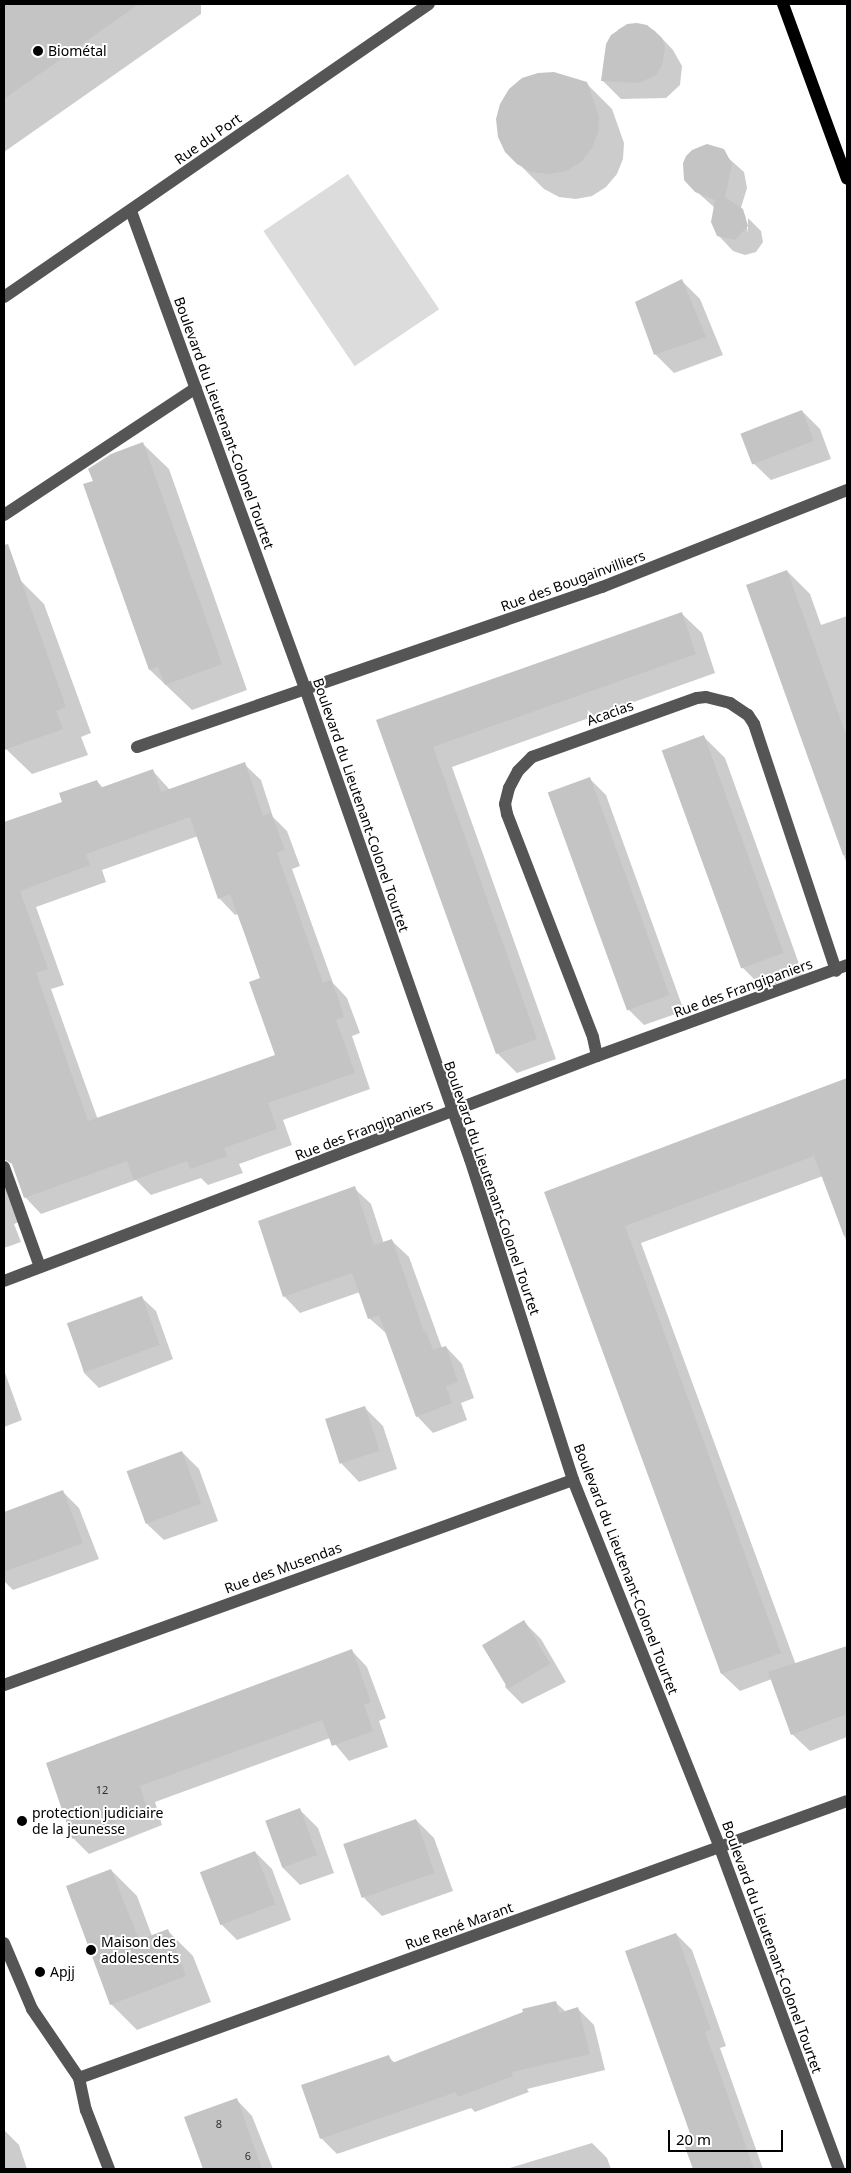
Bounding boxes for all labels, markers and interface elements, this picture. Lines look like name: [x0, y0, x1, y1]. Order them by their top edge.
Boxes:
place label: Biométal: [48, 43, 107, 59]
marker: Biométal: [32, 45, 44, 57]
street label: Rue du Port: [171, 110, 245, 168]
street label: Boulevard du Lieutenant-Colonel Tourtet: [170, 295, 278, 551]
street label: Rue des Bougainvilliers: [498, 547, 648, 615]
street label: Boulevard du Lieutenant-Colonel Tourtet: [310, 676, 412, 934]
street label: Acacias: [584, 697, 636, 729]
street label: Rue des Frangipaniers: [671, 955, 815, 1021]
street label: Boulevard du Lieutenant-Colonel Tourtet: [441, 1059, 543, 1317]
street label: Rue des Frangipaniers: [293, 1096, 435, 1164]
street label: Boulevard du Lieutenant-Colonel Tourtet: [570, 1441, 682, 1697]
street label: Rue des Musendas: [222, 1539, 344, 1597]
house number: 12: [96, 1783, 108, 1797]
place label: protection judiciaire de la jeunesse: [32, 1805, 163, 1838]
marker: protection judiciaire de la jeunesse: [16, 1815, 28, 1827]
street label: Boulevard du Lieutenant-Colonel Tourtet: [718, 1819, 826, 2075]
street label: Rue René Marant: [403, 1899, 515, 1953]
place label: Maison des adolescents: [101, 1934, 179, 1966]
marker: Maison des adolescents: [85, 1944, 97, 1956]
place label: Apjj: [50, 1964, 75, 1980]
marker: Apjj: [34, 1966, 46, 1978]
house number: 8: [216, 2117, 222, 2131]
scale bar: [671, 2120, 786, 2152]
text: 20 m: [676, 2129, 711, 2149]
house number: 6: [245, 2149, 251, 2163]

